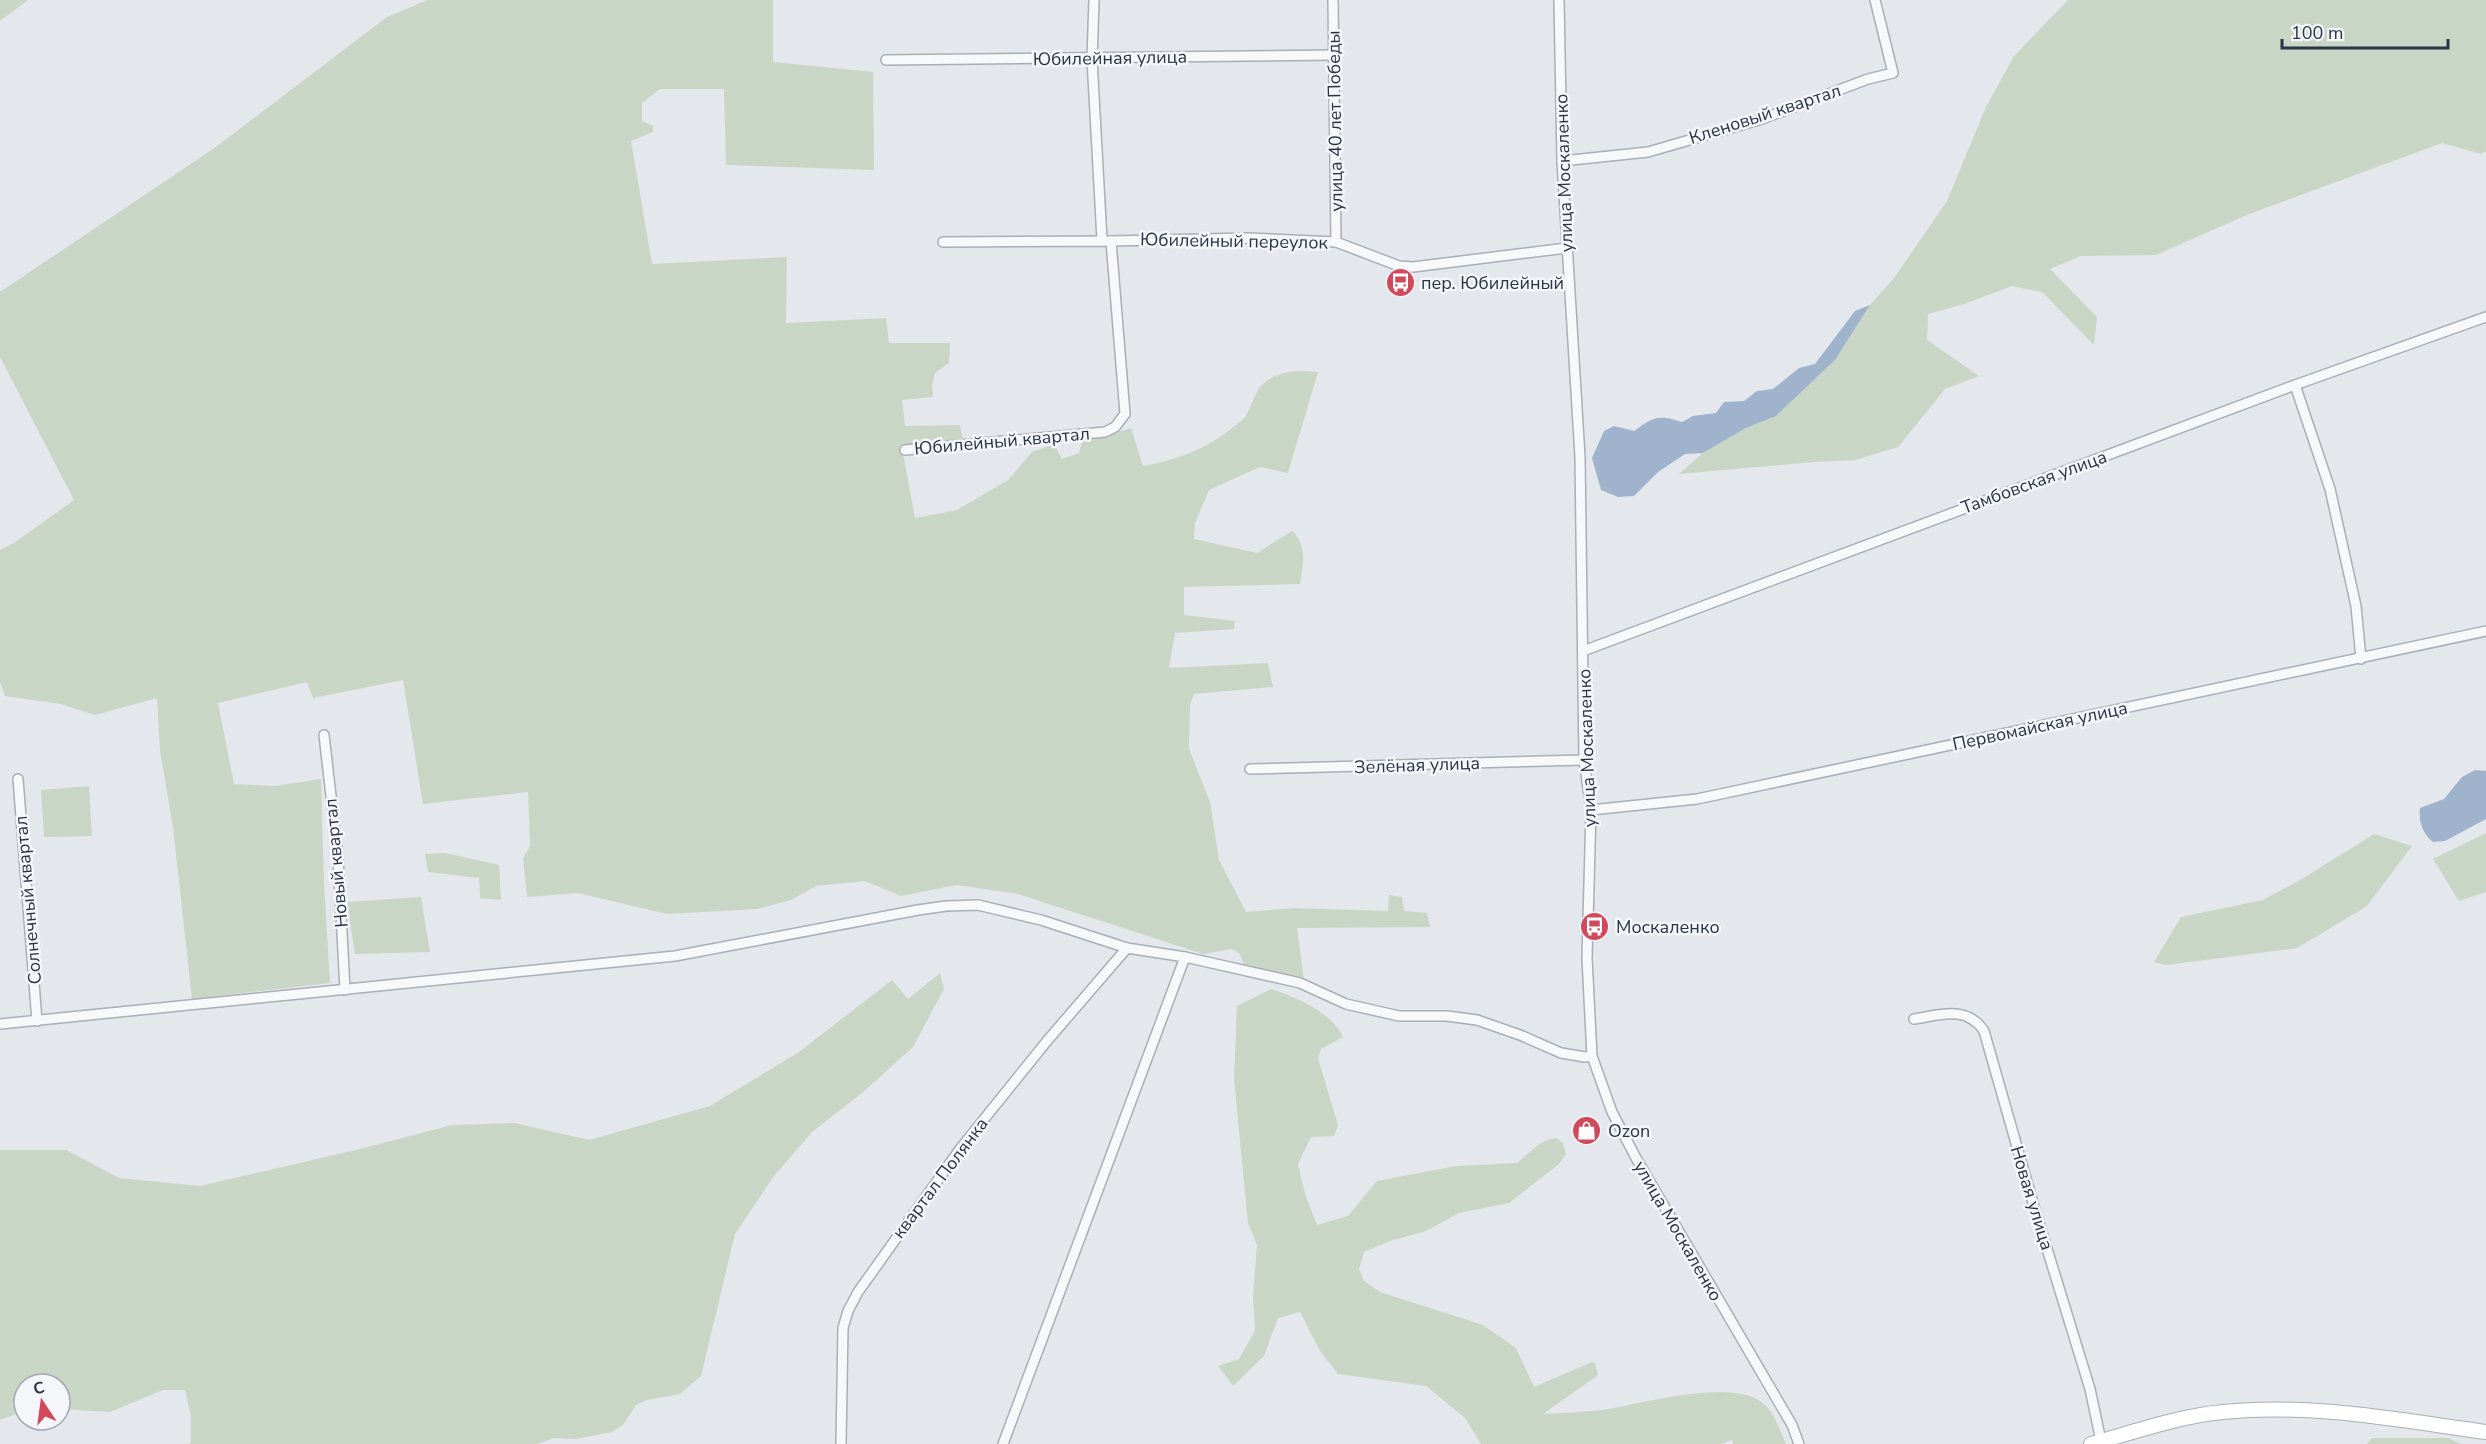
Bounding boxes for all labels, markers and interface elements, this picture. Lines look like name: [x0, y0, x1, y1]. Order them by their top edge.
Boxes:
scale bar: [2282, 12, 2448, 50]
text: 100 m: [2291, 21, 2343, 45]
street label: улица 40 лет Победы: [1321, 30, 1349, 212]
street label: Юбилейная улица: [1033, 45, 1187, 71]
street label: Кленовый квартал: [1686, 78, 1844, 150]
street label: улица Москаленко: [1549, 93, 1579, 253]
street label: Юбилейный переулок: [1140, 227, 1329, 255]
bus stop icon: пер. Юбилейный: [1384, 267, 1416, 299]
place label: пер. Юбилейный: [1421, 271, 1564, 295]
street label: Юбилейный квартал: [913, 421, 1091, 461]
street label: Тамбовская улица: [1958, 444, 2110, 520]
street label: улица Москаленко: [1572, 668, 1602, 828]
street label: Первомайская улица: [1950, 696, 2130, 756]
street label: Зелёная улица: [1354, 751, 1480, 779]
street label: Новый квартал: [318, 797, 354, 929]
street label: Солнечный квартал: [9, 815, 47, 985]
bus stop icon: Москаленко: [1579, 911, 1611, 943]
place label: Москаленко: [1616, 915, 1720, 939]
street label: квартал Полянка: [887, 1113, 993, 1243]
shop icon: Ozon: [1571, 1115, 1603, 1147]
place label: Ozon: [1608, 1119, 1650, 1143]
street label: Новая улица: [2005, 1143, 2059, 1253]
street label: улица Москаленко: [1628, 1156, 1728, 1306]
north arrow: [12, 1372, 72, 1432]
text: С: [31, 1376, 47, 1400]

